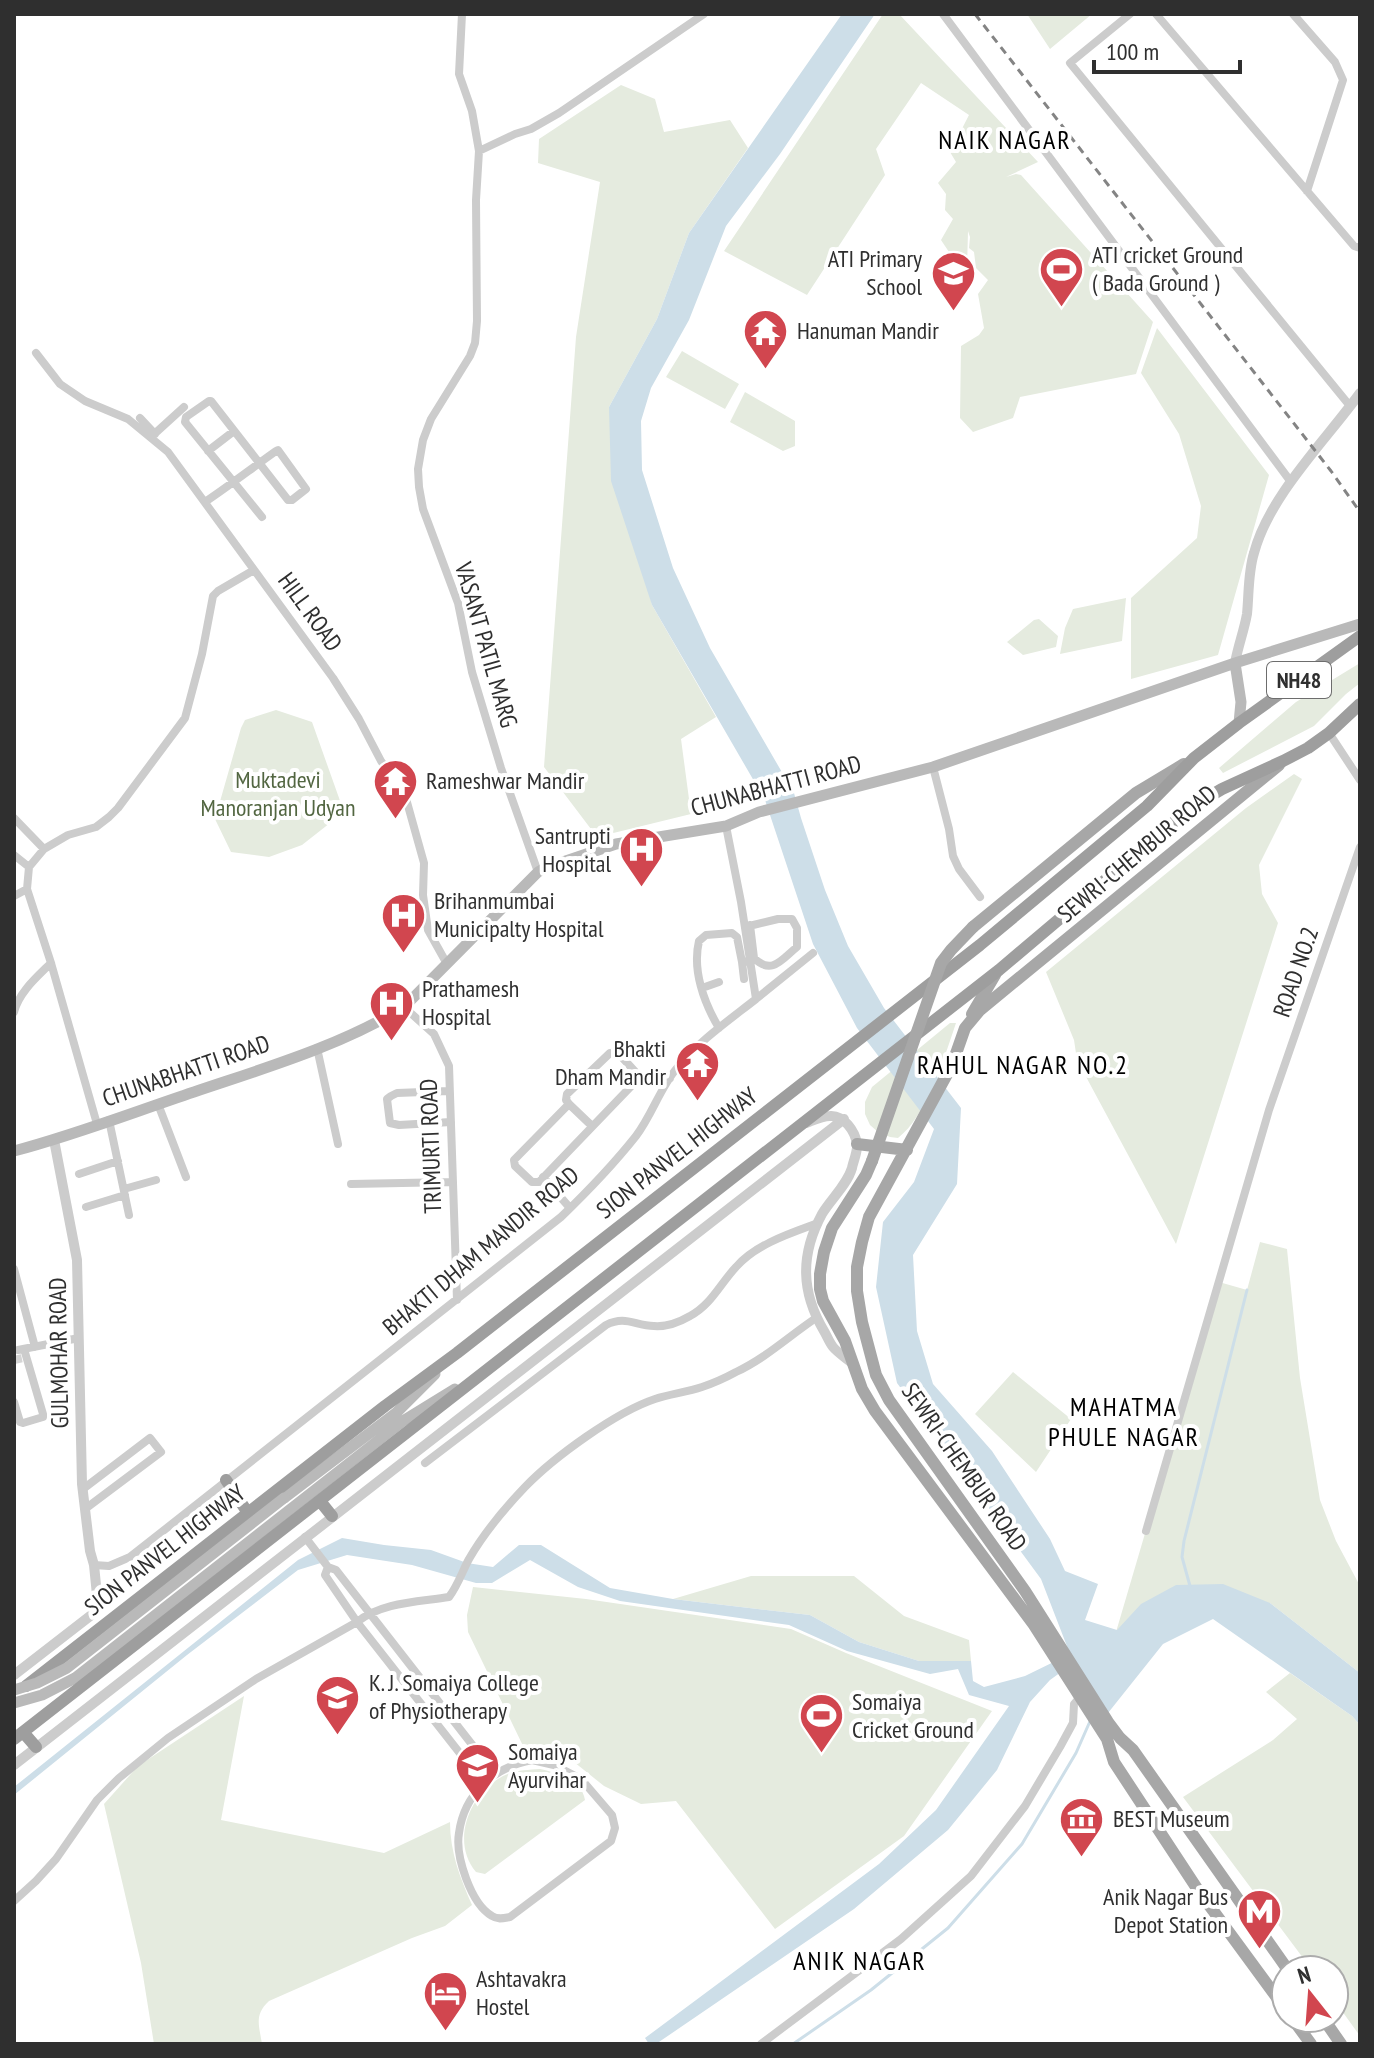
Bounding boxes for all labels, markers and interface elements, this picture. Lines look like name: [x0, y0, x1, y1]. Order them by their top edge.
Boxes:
scale bar: [1094, 24, 1240, 74]
text: 100 m: [1106, 36, 1159, 67]
district label: NAIK NAGAR: [938, 123, 1072, 156]
place label: ATI cricket Ground ( Bada Ground ): [1092, 239, 1243, 298]
place label: ATI Primary School: [828, 243, 922, 302]
sports icon: ATI cricket Ground ( Bada Ground ): [1037, 245, 1085, 308]
school or university icon: ATI Primary School: [929, 249, 977, 312]
temple icon: Hanuman Mandir: [742, 307, 790, 370]
place label: Hanuman Mandir: [797, 315, 939, 346]
street label: VASANT PATIL MARG: [448, 558, 525, 731]
street label: HILL ROAD: [271, 566, 349, 657]
road number: NH48: [1267, 662, 1331, 698]
street label: CHUNABHATTI ROAD: [687, 748, 864, 823]
temple icon: Rameshwar Mandir: [371, 757, 419, 820]
park label: Muktadevi Manoranjan Udyan: [201, 764, 355, 823]
place label: Rameshwar Mandir: [426, 765, 585, 796]
street label: SEWRI-CHEMBUR ROAD: [1051, 778, 1223, 929]
place label: Santrupti Hospital: [535, 820, 611, 879]
hospital icon: Santrupti Hospital: [618, 826, 666, 889]
place label: Brihanmumbai Municipalty Hospital: [434, 885, 604, 944]
hospital icon: Brihanmumbai Municipalty Hospital: [379, 891, 427, 954]
street label: ROAD NO.2: [1266, 923, 1325, 1021]
place label: Prathamesh Hospital: [422, 973, 519, 1032]
hospital icon: Prathamesh Hospital: [367, 979, 415, 1042]
street label: CHUNABHATTI ROAD: [98, 1027, 274, 1114]
place label: Bhakti Dham Mandir: [555, 1033, 666, 1092]
temple icon: Bhakti Dham Mandir: [673, 1039, 721, 1102]
district label: RAHUL NAGAR NO.2: [917, 1048, 1129, 1081]
street label: TRIMURTI ROAD: [413, 1078, 448, 1214]
street label: SION PANVEL HIGHWAY: [590, 1080, 764, 1225]
street label: BHAKTI DHAM MANDIR ROAD: [376, 1159, 585, 1342]
street label: GULMOHAR ROAD: [42, 1277, 75, 1429]
street label: SEWRI-CHEMBUR ROAD: [895, 1377, 1034, 1557]
district label: MAHATMA PHULE NAGAR: [1048, 1390, 1200, 1453]
street label: SION PANVEL HIGHWAY: [78, 1477, 252, 1622]
place label: K. J. Somaiya College of Physiotherapy: [369, 1667, 539, 1726]
school or university icon: K. J. Somaiya College of Physiotherapy: [314, 1673, 362, 1736]
place label: Somaiya Cricket Ground: [852, 1686, 974, 1745]
sports icon: Somaiya Cricket Ground: [797, 1692, 845, 1755]
place label: Somaiya Ayurvihar: [508, 1736, 586, 1795]
school or university icon: Somaiya Ayurvihar: [453, 1742, 501, 1805]
museum icon: BEST Museum: [1058, 1795, 1106, 1858]
place label: BEST Museum: [1113, 1803, 1230, 1834]
place label: Anik Nagar Bus Depot Station: [1103, 1881, 1228, 1940]
metro station icon: Anik Nagar Bus Depot Station: [1235, 1887, 1283, 1950]
district label: ANIK NAGAR: [793, 1944, 927, 1977]
north arrow: [1270, 1954, 1350, 2034]
text: N: [1294, 1960, 1314, 1990]
place label: Ashtavakra Hostel: [476, 1963, 567, 2022]
hotel icon: Ashtavakra Hostel: [421, 1969, 469, 2032]

